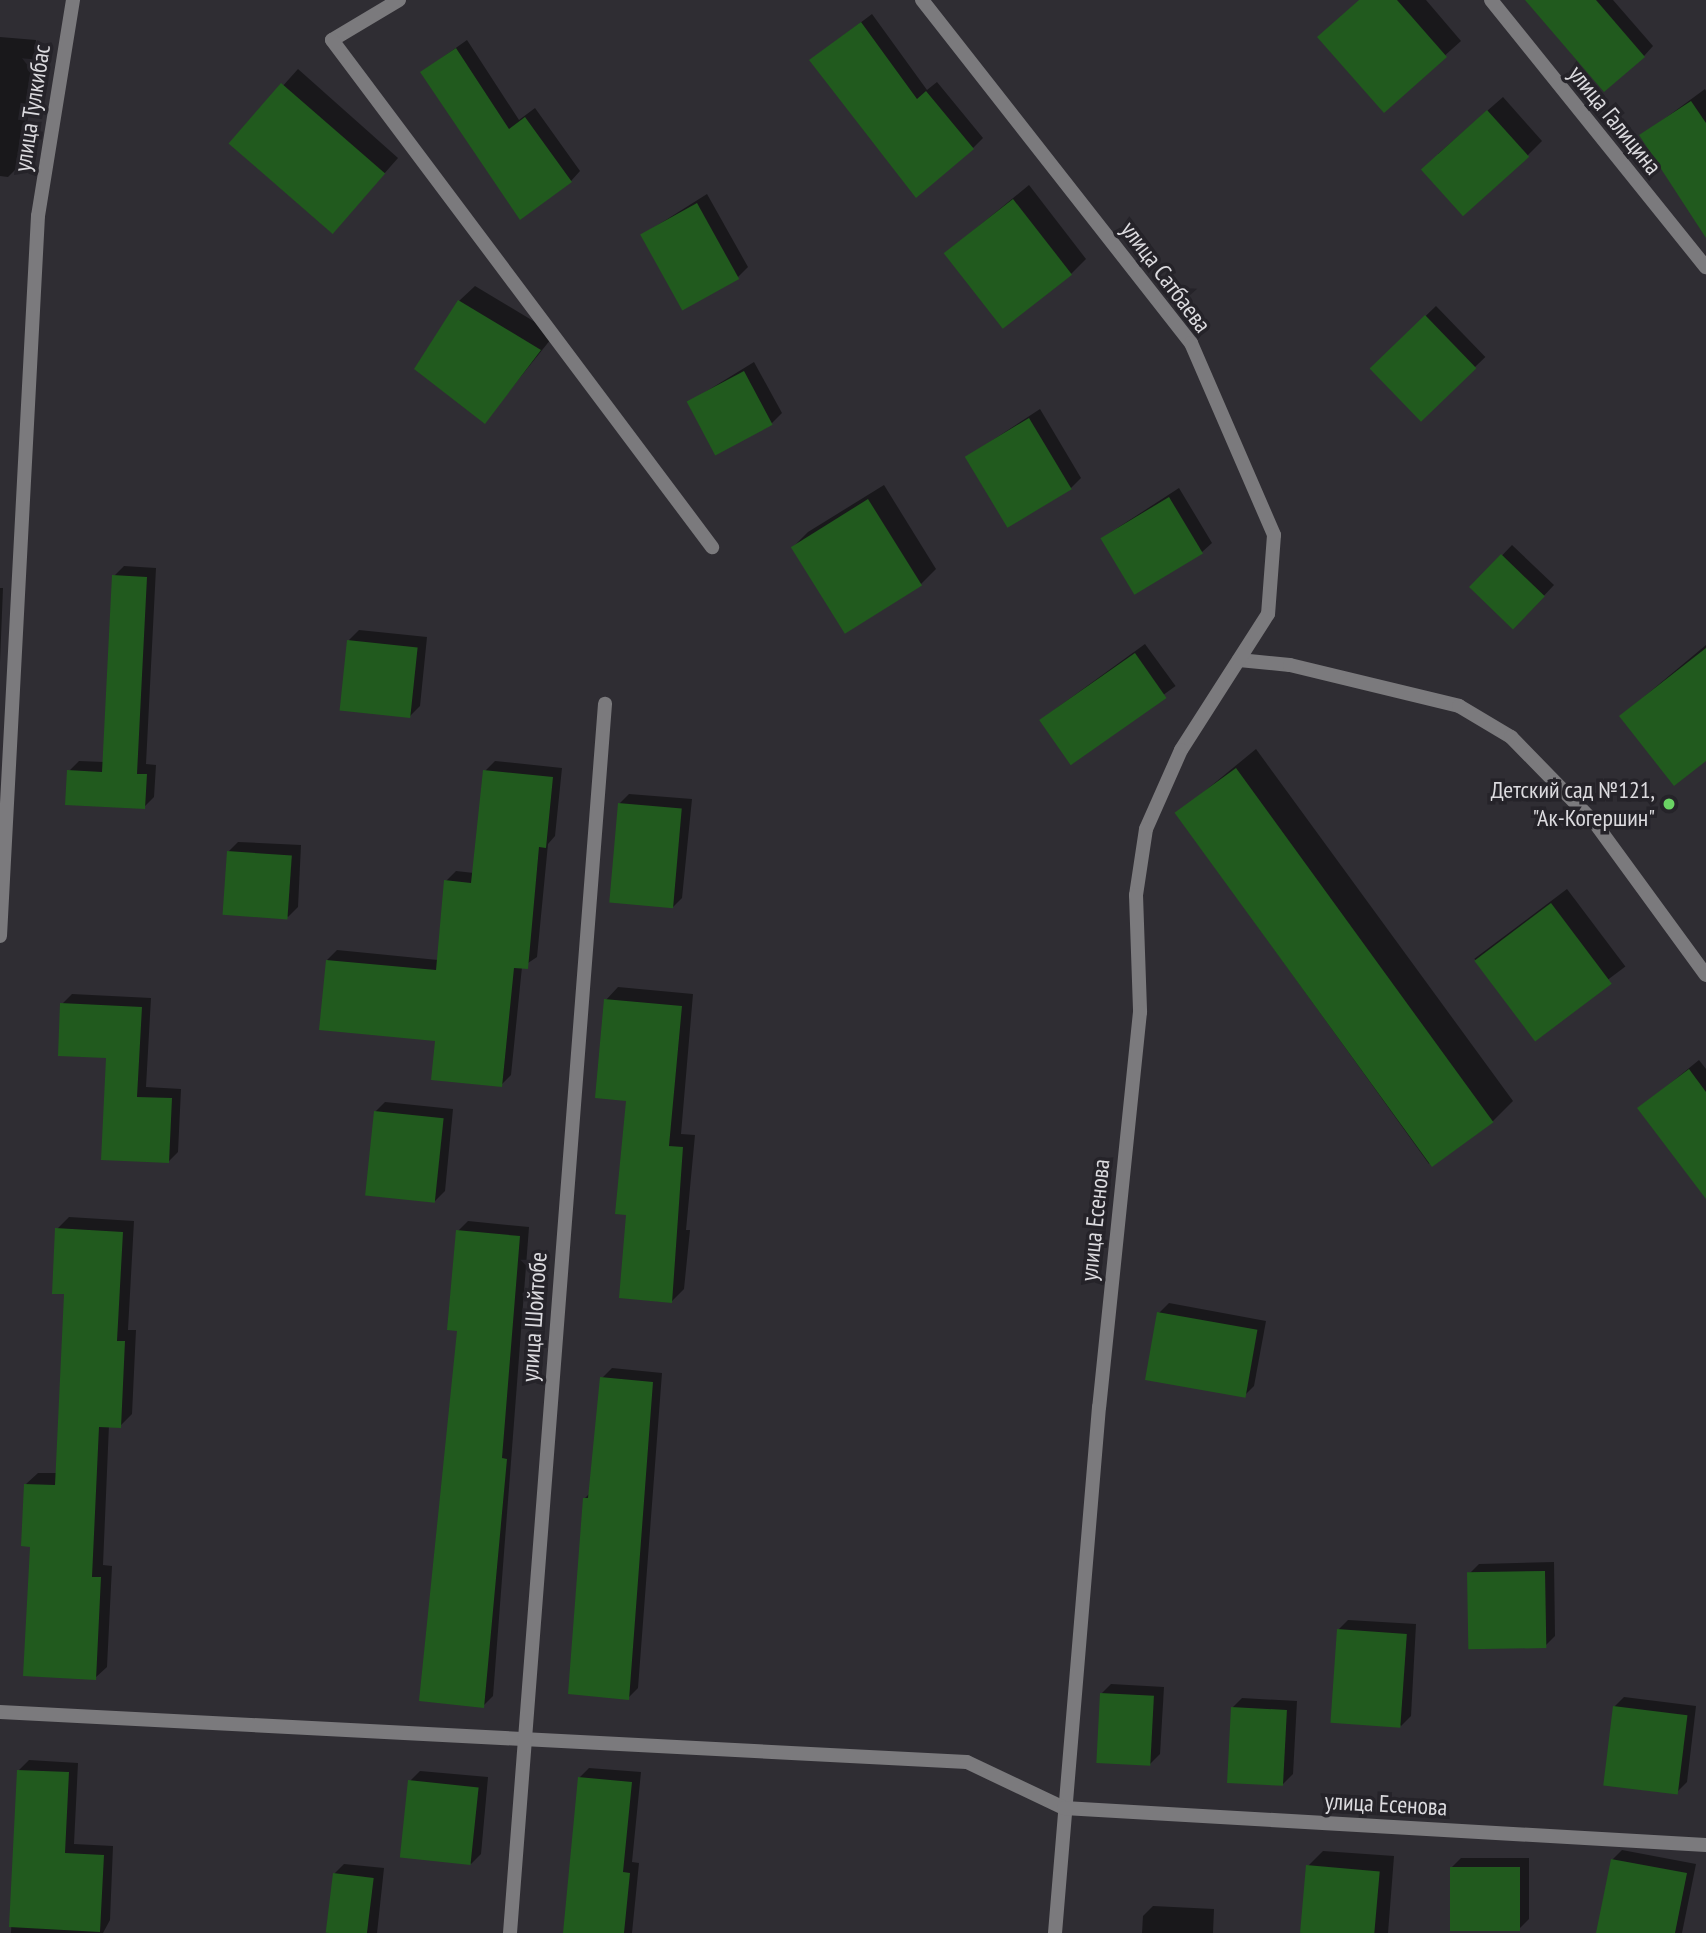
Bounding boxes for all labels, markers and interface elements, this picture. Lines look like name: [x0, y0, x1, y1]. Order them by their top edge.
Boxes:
street label: улица Тулкибас: [8, 42, 56, 174]
street label: улица Галицина: [1562, 60, 1668, 180]
street label: улица Сатбаева: [1115, 216, 1217, 338]
place label: Детский сад №121, "Ак-Когершин": [1491, 776, 1655, 832]
marker: Детский сад №121, "Ак-Когершин": [1661, 796, 1677, 812]
street label: улица Есенова: [1074, 1157, 1116, 1283]
street label: улица Шойтобе: [515, 1251, 553, 1383]
street label: улица Есенова: [1324, 1786, 1448, 1822]

